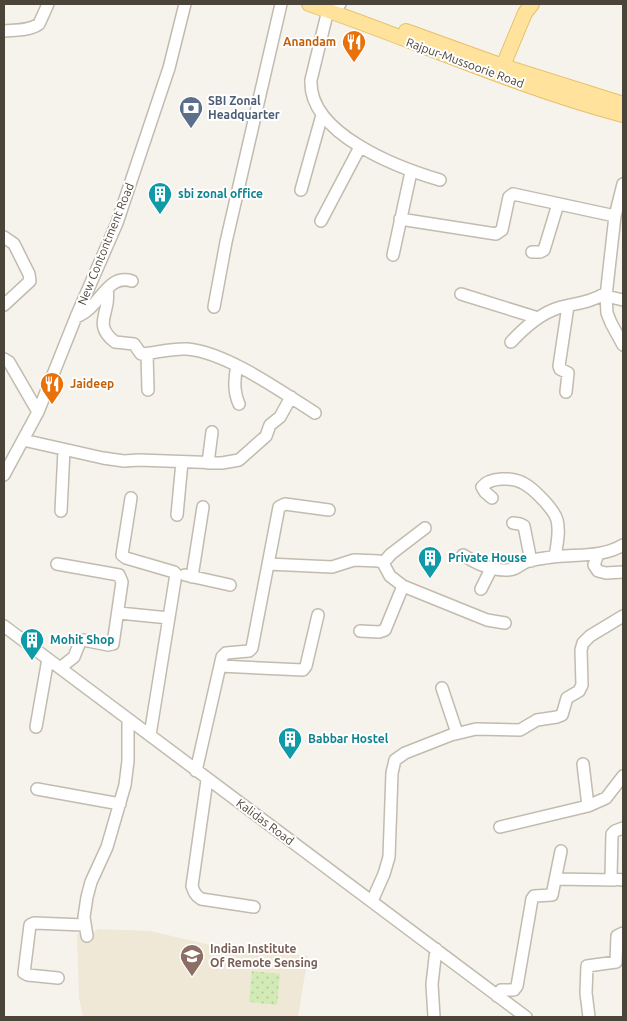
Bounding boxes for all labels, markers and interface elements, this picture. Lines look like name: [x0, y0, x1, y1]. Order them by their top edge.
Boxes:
restaurant icon: Anandam: [341, 29, 367, 63]
place label: Anandam: [283, 35, 336, 48]
street label: Rajpur-Mussoorie Road: [404, 35, 526, 90]
place label: SBI Zonal Headquarter: [208, 94, 280, 121]
bank icon: SBI Zonal Headquarter: [178, 95, 204, 129]
street label: New Contontment Road: [75, 181, 136, 307]
building icon: sbi zonal office: [147, 181, 173, 215]
place label: sbi zonal office: [178, 187, 263, 200]
restaurant icon: Jaideep: [39, 371, 65, 405]
place label: Jaideep: [70, 377, 114, 390]
building icon: Private House: [417, 545, 443, 579]
place label: Private House: [448, 551, 527, 564]
building icon: Mohit Shop: [19, 627, 45, 661]
place label: Mohit Shop: [50, 633, 115, 646]
building icon: Babbar Hostel: [277, 726, 303, 760]
place label: Babbar Hostel: [308, 732, 389, 745]
street label: Kalidas Road: [234, 796, 297, 847]
place label: Indian Institute Of Remote Sensing: [210, 942, 318, 969]
school or university icon: Indian Institute Of Remote Sensing: [179, 943, 205, 977]

